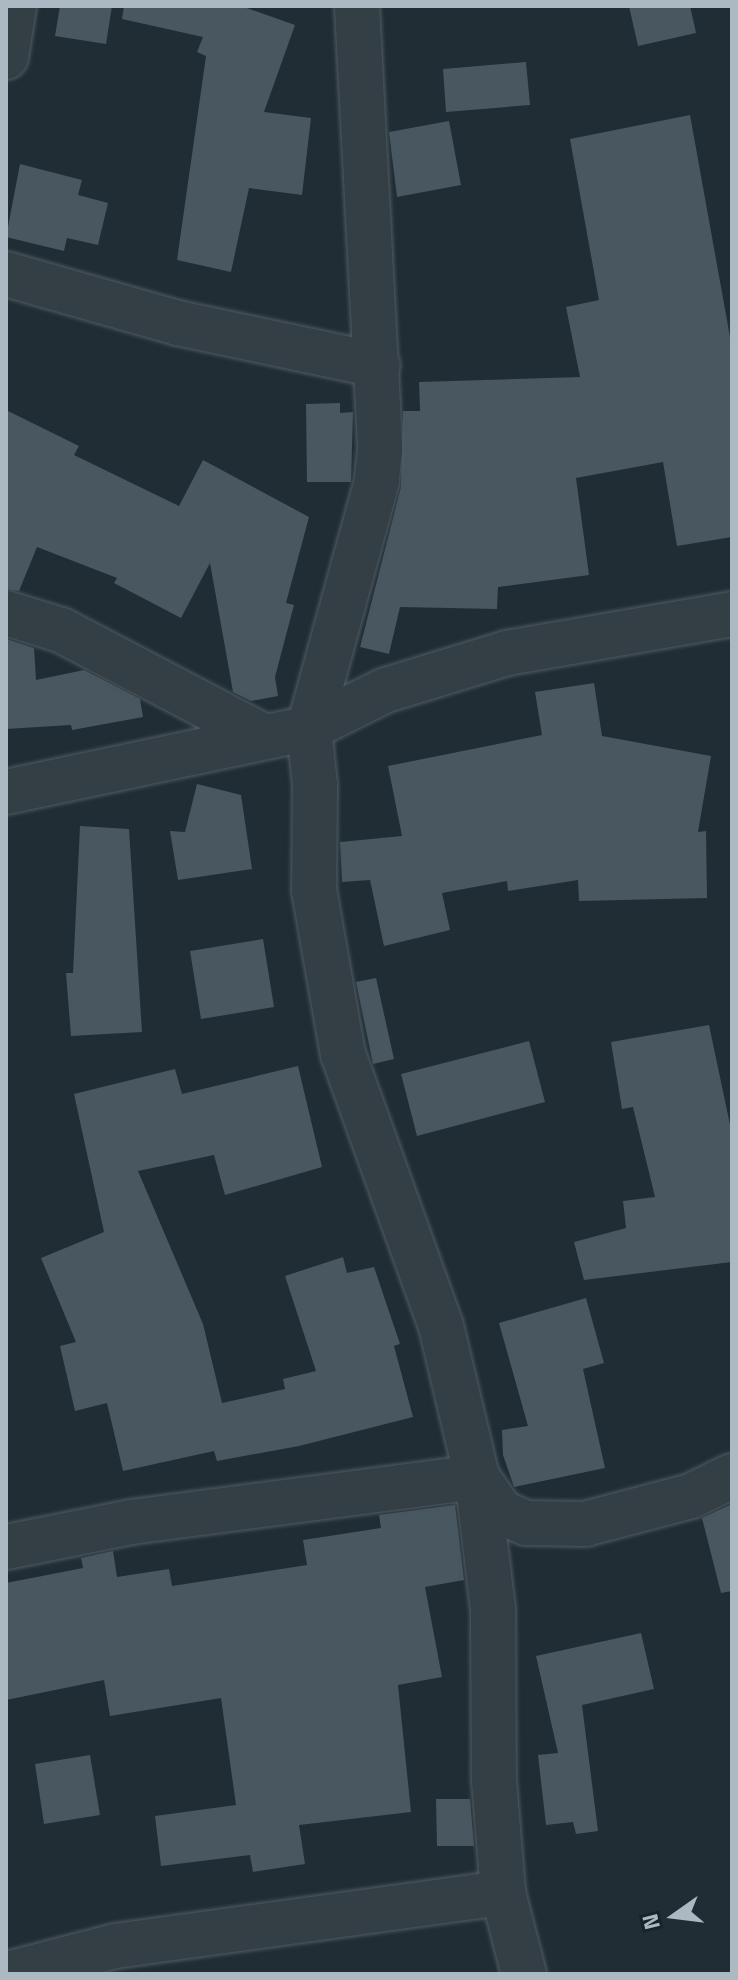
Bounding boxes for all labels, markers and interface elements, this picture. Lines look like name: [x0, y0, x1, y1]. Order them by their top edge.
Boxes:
north arrow: [634, 1876, 714, 1956]
text: N: [632, 1910, 669, 1933]

